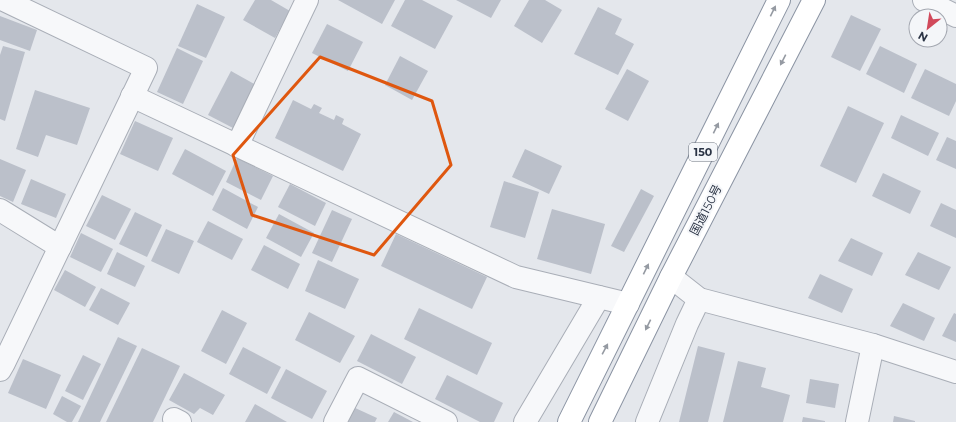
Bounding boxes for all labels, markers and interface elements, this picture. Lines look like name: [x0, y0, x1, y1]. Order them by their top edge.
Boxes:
one-way arrow: [770, 5, 776, 17]
north arrow: [908, 8, 948, 48]
text: N: [916, 28, 930, 45]
one-way arrow: [780, 54, 787, 65]
one-way arrow: [712, 122, 719, 133]
road number: 150: [689, 143, 717, 161]
street label: 国道150号: [686, 182, 725, 238]
one-way arrow: [643, 264, 649, 275]
one-way arrow: [645, 319, 651, 330]
one-way arrow: [601, 344, 608, 355]

